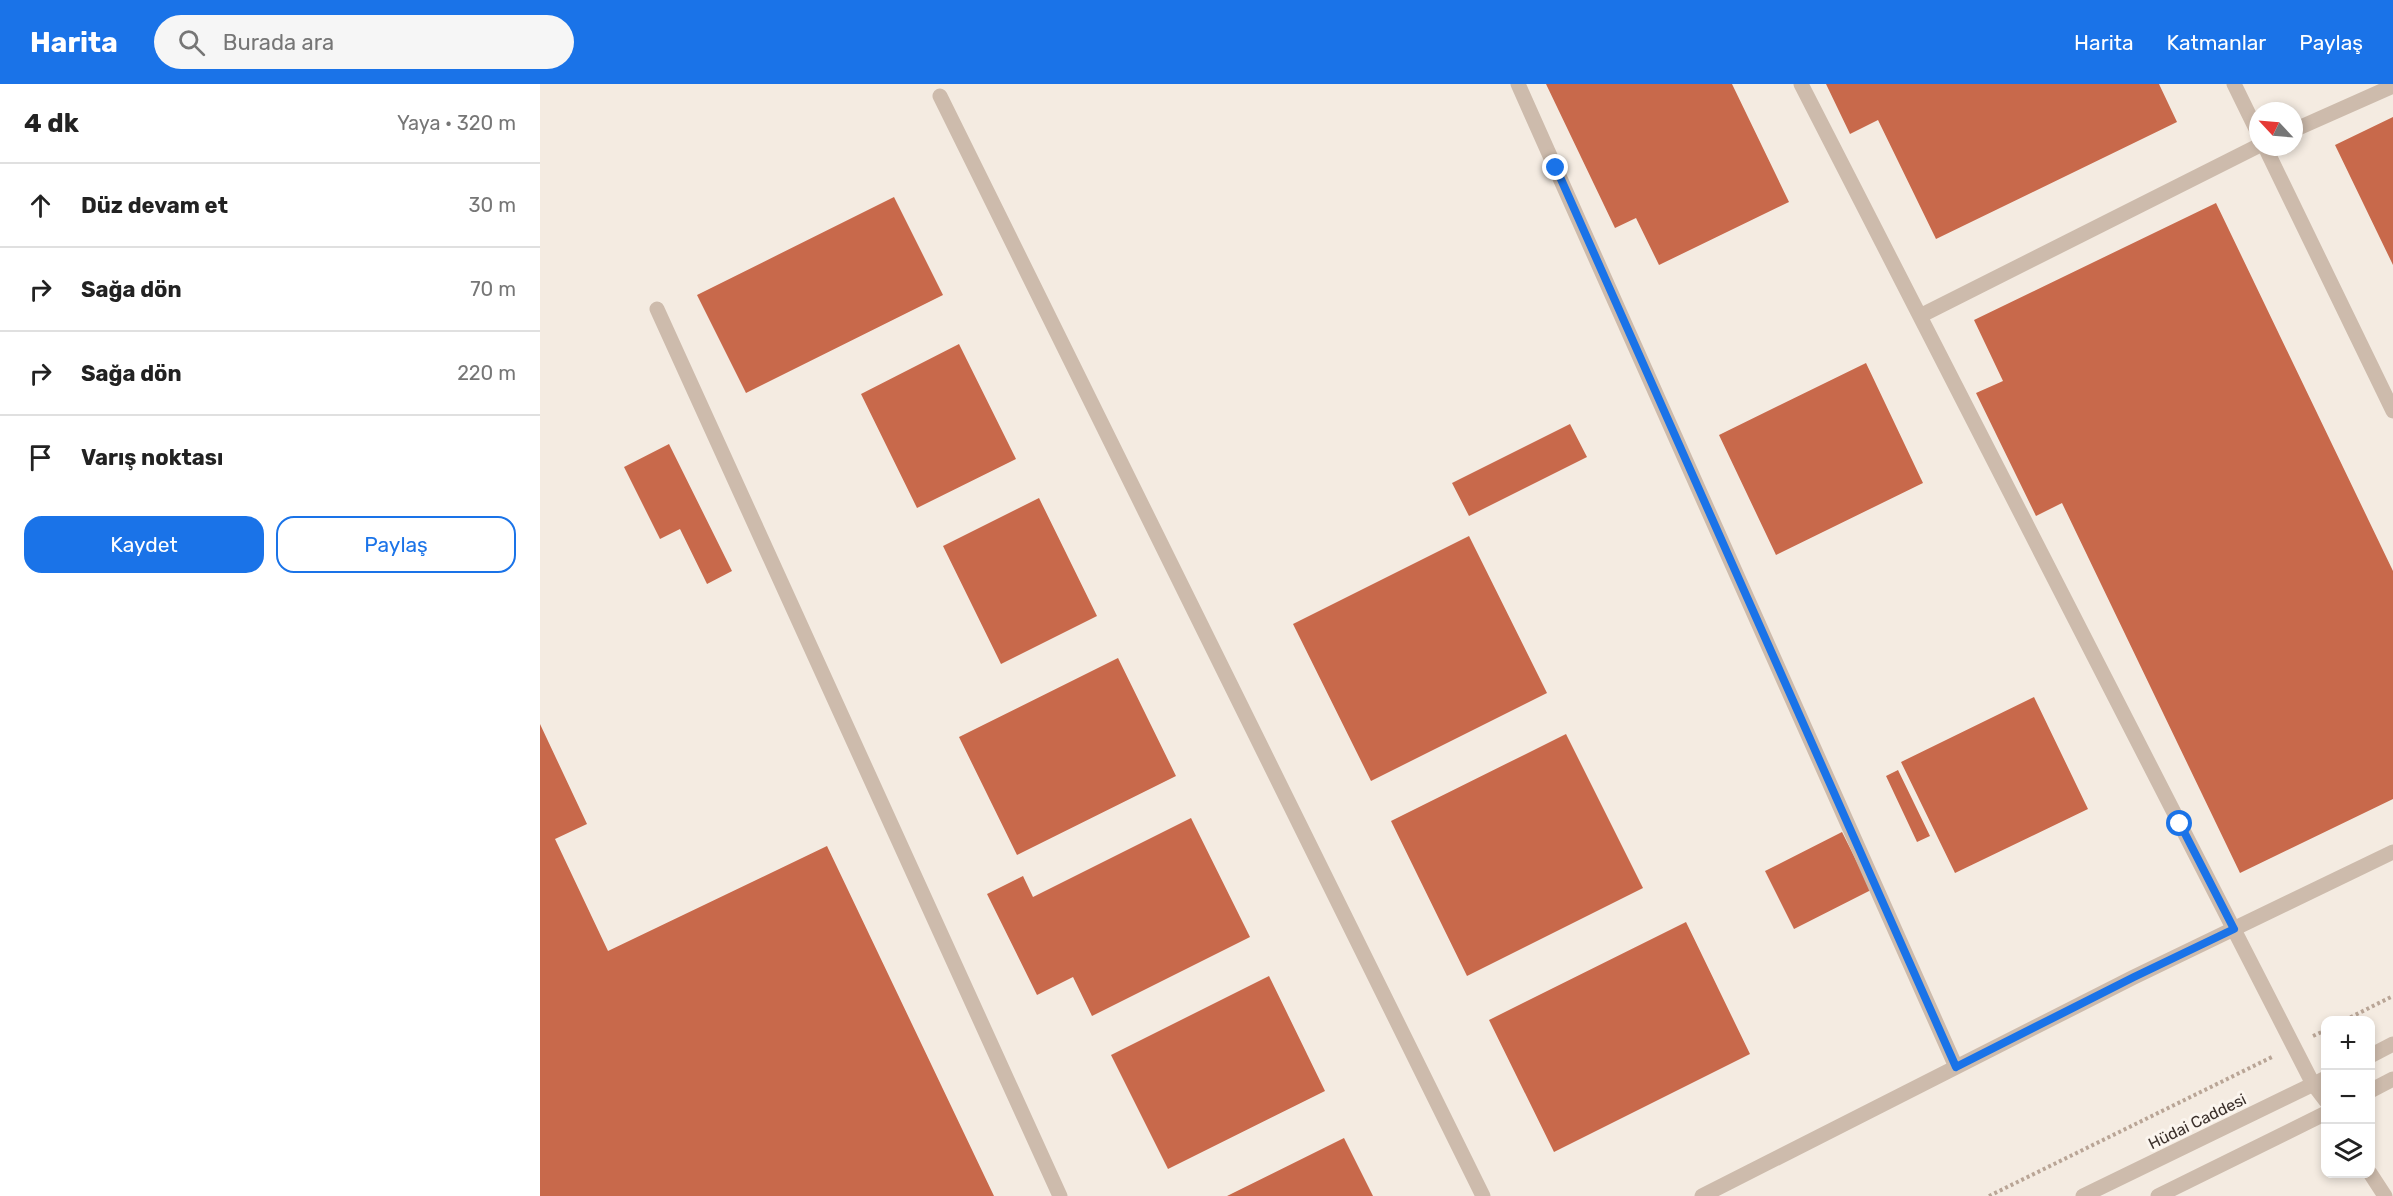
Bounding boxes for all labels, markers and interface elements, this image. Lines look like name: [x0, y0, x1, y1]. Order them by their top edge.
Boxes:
search box: [154, 15, 574, 69]
text: Harita: [30, 26, 118, 59]
icon: search: [175, 26, 208, 59]
text: Burada ara: [223, 29, 334, 56]
text: Harita: [2074, 30, 2134, 55]
text: Katmanlar: [2167, 30, 2266, 55]
text: Paylaş: [2299, 30, 2363, 55]
north arrow: [2249, 102, 2303, 156]
text: 4 dk: [24, 108, 79, 139]
text: Yaya · 320 m: [397, 111, 516, 135]
route end: [1542, 154, 1568, 180]
icon: ahead: [24, 189, 57, 222]
text: Düz devam et: [81, 192, 228, 219]
text: 30 m: [469, 193, 516, 217]
icon: right: [24, 273, 57, 306]
text: Sağa dön: [81, 276, 182, 303]
text: 70 m: [470, 277, 516, 301]
icon: right: [24, 357, 57, 390]
text: Sağa dön: [81, 360, 182, 387]
text: 220 m: [457, 361, 516, 385]
icon: arrive: [24, 441, 57, 474]
text: Varış noktası: [81, 444, 223, 471]
button: Kaydet: [24, 516, 264, 573]
button: Paylaş: [276, 516, 516, 573]
route start: [2166, 810, 2192, 836]
map controls: [2321, 1016, 2375, 1178]
button: +: [2321, 1016, 2375, 1070]
button: −: [2321, 1070, 2375, 1124]
street label: Hüdai Caddesi: [2145, 1090, 2249, 1153]
button: layers: [2321, 1124, 2375, 1178]

